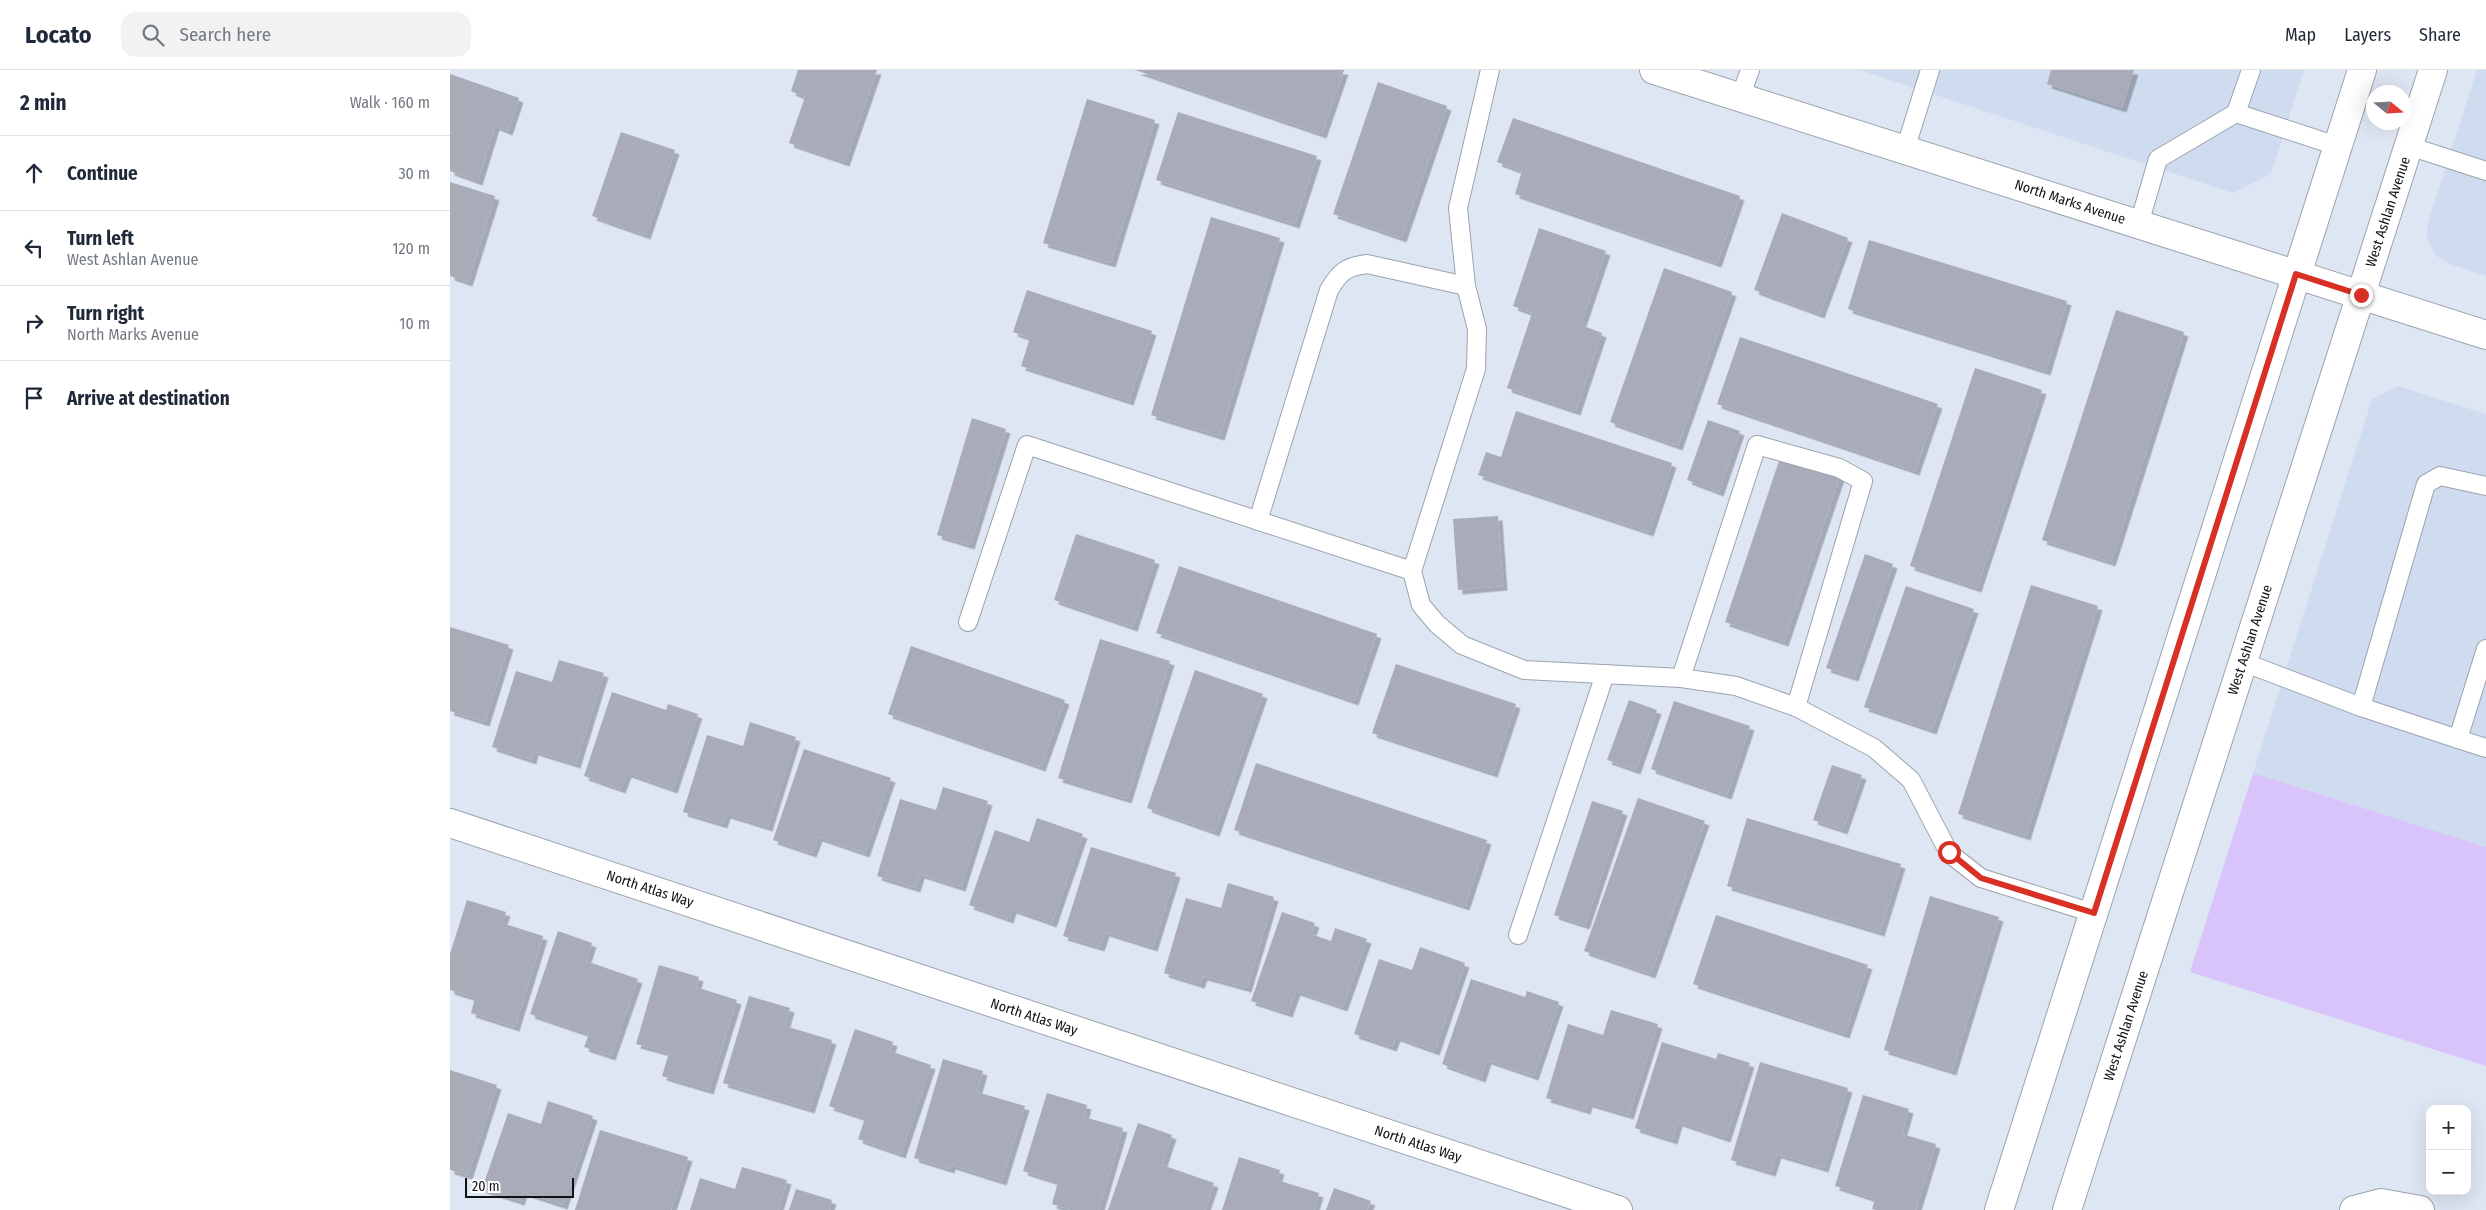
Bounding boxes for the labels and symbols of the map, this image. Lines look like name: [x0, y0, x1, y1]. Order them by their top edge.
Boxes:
north arrow: [2366, 85, 2411, 130]
street label: West Ashlan Avenue: [2362, 155, 2414, 269]
street label: North Marks Avenue: [2012, 176, 2128, 228]
route end: [2350, 284, 2373, 307]
street label: West Ashlan Avenue: [2224, 583, 2276, 697]
route start: [1938, 841, 1961, 864]
street label: North Atlas Way: [604, 867, 696, 911]
street label: West Ashlan Avenue: [2100, 969, 2152, 1083]
street label: North Atlas Way: [988, 995, 1080, 1039]
street label: North Atlas Way: [1372, 1122, 1464, 1166]
scale bar: [465, 1175, 574, 1198]

